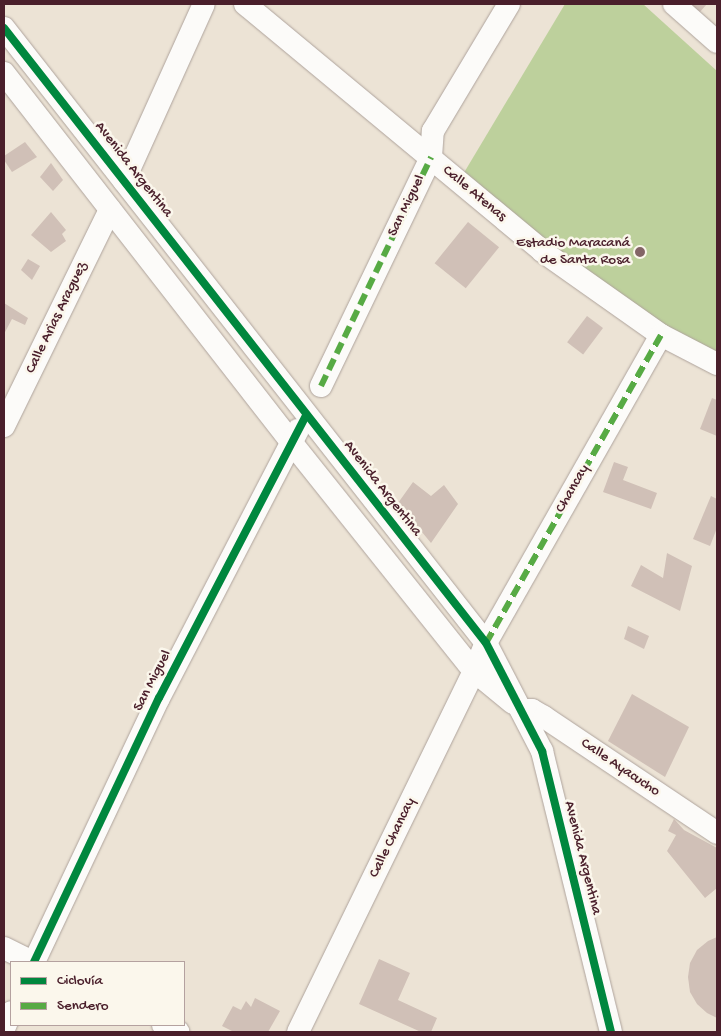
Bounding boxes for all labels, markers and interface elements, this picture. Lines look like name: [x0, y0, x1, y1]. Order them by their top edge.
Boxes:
street label: Avenida Argentina: [90, 119, 176, 221]
street label: Calle Atenas: [438, 162, 510, 226]
street label: San Miguel: [384, 172, 430, 240]
place label: Estadio Maracaná de Santa Rosa: [516, 234, 630, 269]
marker: Estadio Maracaná de Santa Rosa: [634, 246, 646, 258]
street label: Calle Arias Araguez: [22, 259, 92, 377]
street label: Avenida Argentina: [339, 438, 425, 540]
street label: Chancay: [552, 462, 594, 516]
street label: San Miguel: [130, 647, 176, 715]
street label: Calle Ayacucho: [577, 735, 663, 801]
street label: Calle Chancay: [366, 795, 420, 881]
street label: Avenida Argentina: [559, 799, 605, 917]
legend: [10, 961, 185, 1026]
text: Ciclovía: [57, 972, 103, 990]
text: Sendero: [57, 997, 108, 1015]

